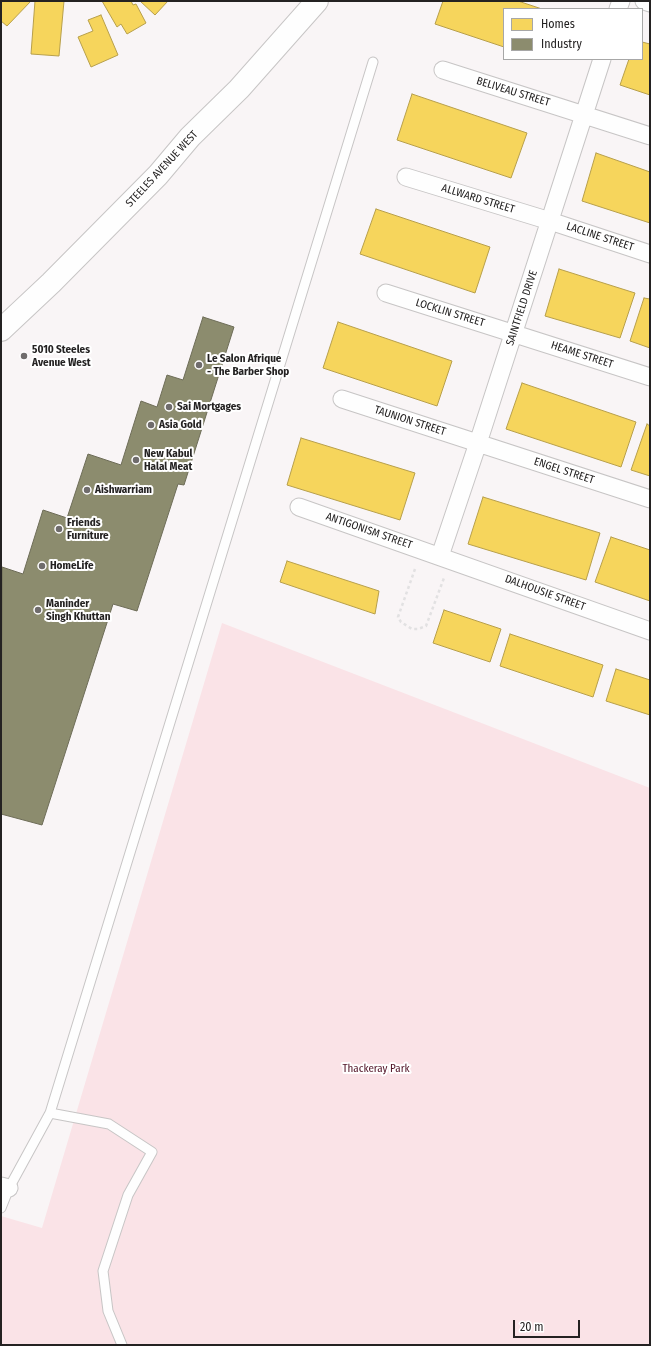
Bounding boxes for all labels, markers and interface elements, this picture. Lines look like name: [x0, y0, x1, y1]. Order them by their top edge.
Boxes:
legend: [503, 8, 643, 60]
text: Homes: [541, 17, 575, 31]
text: Industry: [541, 37, 582, 51]
street label: BELIVEAU STREET: [475, 75, 551, 109]
street label: STEELES AVENUE WEST: [123, 128, 201, 210]
street label: ALLWARD STREET: [440, 182, 516, 216]
street label: LACLINE STREET: [565, 220, 635, 254]
street label: SAINTFIELD DRIVE: [504, 269, 540, 347]
street label: LOCKLIN STREET: [414, 296, 486, 330]
street label: HEAME STREET: [549, 339, 615, 371]
place label: 5010 Steeles Avenue West: [32, 343, 91, 369]
marker: 5010 Steeles Avenue West: [19, 351, 29, 361]
place label: Le Salon Afrique - The Barber Shop: [207, 352, 289, 378]
marker: Le Salon Afrique - The Barber Shop: [194, 360, 204, 370]
place label: Sai Mortgages: [177, 400, 241, 414]
marker: Sai Mortgages: [164, 402, 174, 412]
street label: TAUNION STREET: [373, 403, 447, 439]
place label: Asia Gold: [159, 418, 202, 432]
marker: Asia Gold: [146, 420, 156, 430]
place label: New Kabul Halal Meat: [144, 447, 192, 473]
marker: New Kabul Halal Meat: [131, 455, 141, 465]
street label: ENGEL STREET: [532, 455, 596, 487]
place label: Aishwarriam: [95, 483, 152, 497]
marker: Aishwarriam: [82, 485, 92, 495]
street label: ANTIGONISM STREET: [324, 510, 414, 552]
place label: Friends Furniture: [67, 516, 109, 542]
marker: Friends Furniture: [54, 524, 64, 534]
place label: HomeLife: [50, 559, 94, 573]
marker: HomeLife: [37, 561, 47, 571]
street label: DALHOUSIE STREET: [503, 572, 587, 614]
place label: Maninder Singh Khuttan: [46, 597, 111, 623]
marker: Maninder Singh Khuttan: [33, 605, 43, 615]
park label: Thackeray Park: [342, 1062, 410, 1076]
scale bar: [515, 1312, 582, 1338]
text: 20 m: [520, 1320, 544, 1334]

